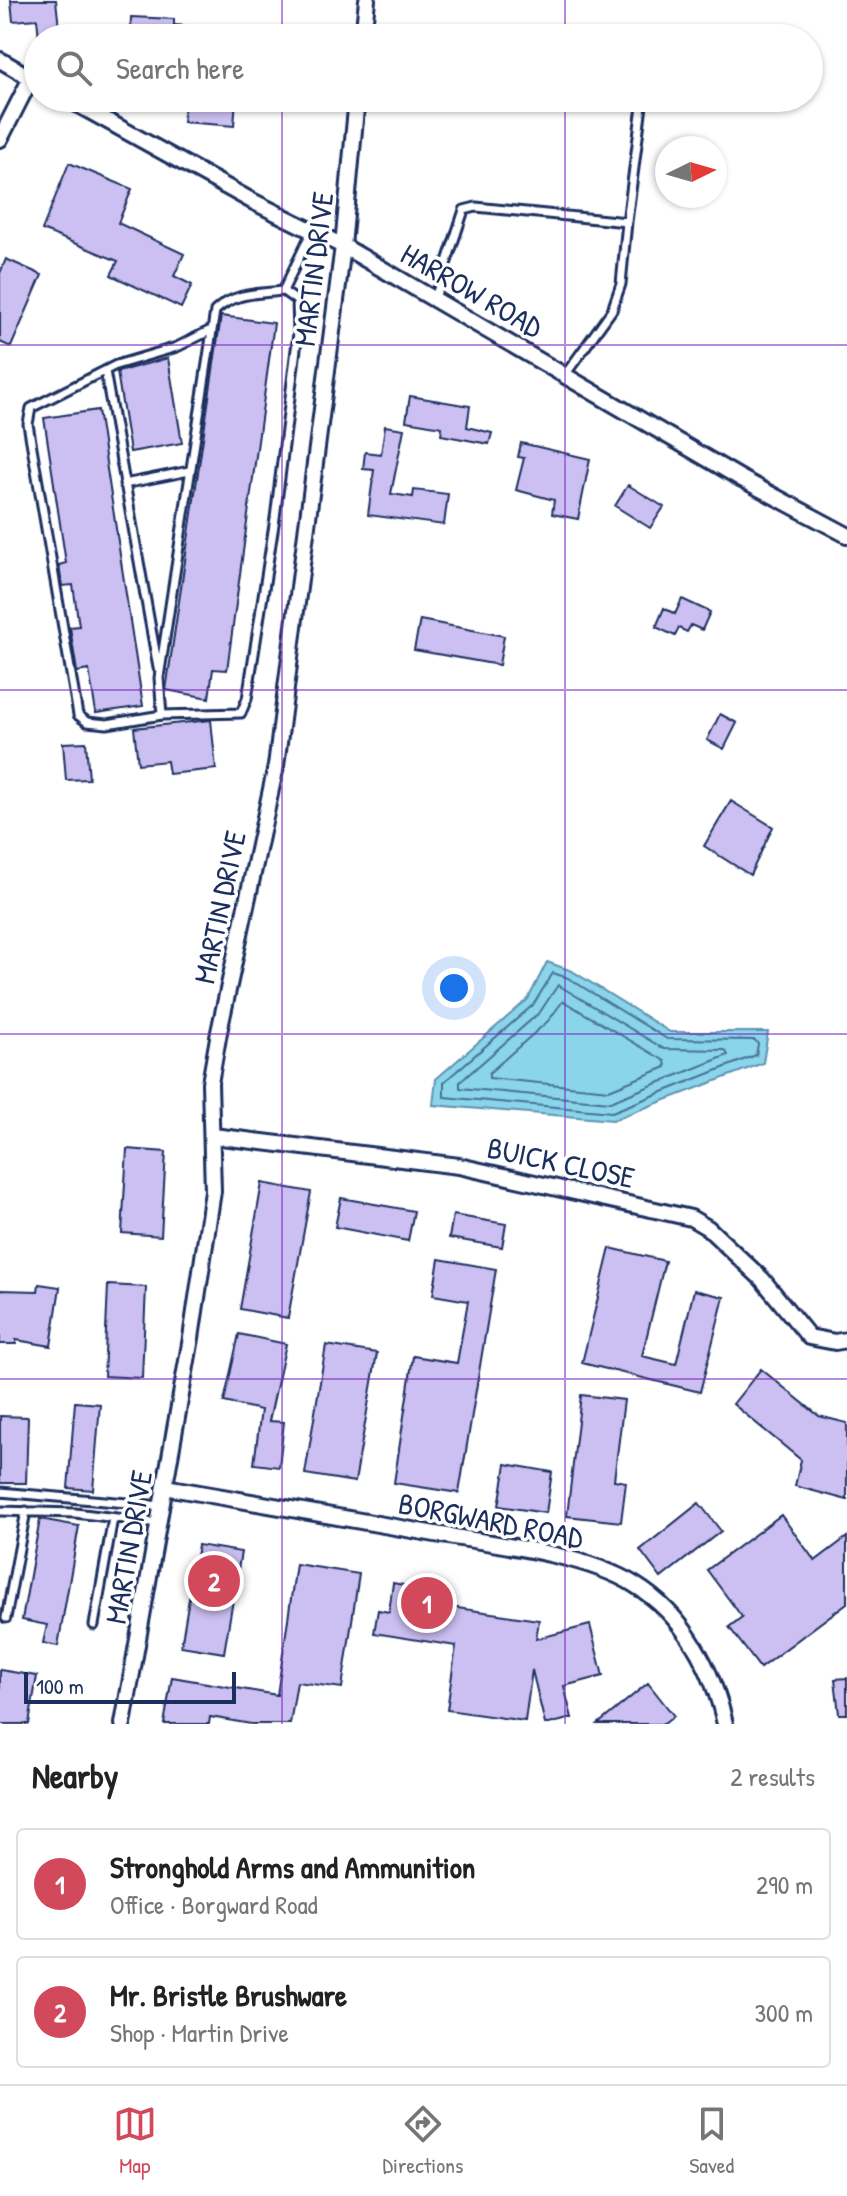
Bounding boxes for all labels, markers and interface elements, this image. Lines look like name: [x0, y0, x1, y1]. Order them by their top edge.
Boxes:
search box: [24, 24, 823, 112]
icon: search: [52, 46, 96, 90]
text: Search here: [116, 48, 244, 88]
north arrow: [655, 136, 727, 208]
street label: MARTIN DRIVE: [284, 190, 342, 348]
street label: HARROW ROAD: [394, 233, 551, 347]
street label: MARTIN DRIVE: [183, 827, 255, 987]
your location: [434, 968, 474, 1008]
street label: BUICK CLOSE: [484, 1127, 638, 1197]
street label: MARTIN DRIVE: [95, 1467, 161, 1627]
street label: BORGWARD ROAD: [395, 1483, 587, 1558]
pin: 2: [188, 1551, 240, 1611]
pin: 1: [401, 1573, 453, 1633]
scale bar: [24, 1668, 236, 1704]
text: 100 m: [36, 1671, 84, 1701]
text: Nearby: [32, 1753, 118, 1799]
text: 2 results: [730, 1759, 815, 1794]
text: Stronghold Arms and Ammunition: [110, 1847, 475, 1887]
text: 1: [55, 1867, 65, 1902]
text: 290 m: [756, 1867, 813, 1902]
text: Office · Borgward Road: [110, 1887, 318, 1922]
text: Mr. Bristle Brushware: [110, 1975, 347, 2015]
text: 2: [54, 1995, 66, 2030]
text: 300 m: [754, 1995, 813, 2030]
text: Shop · Martin Drive: [110, 2015, 289, 2050]
tab: Map: [113, 2102, 157, 2180]
tab: Directions: [383, 2102, 464, 2180]
tab: Saved: [689, 2102, 734, 2180]

